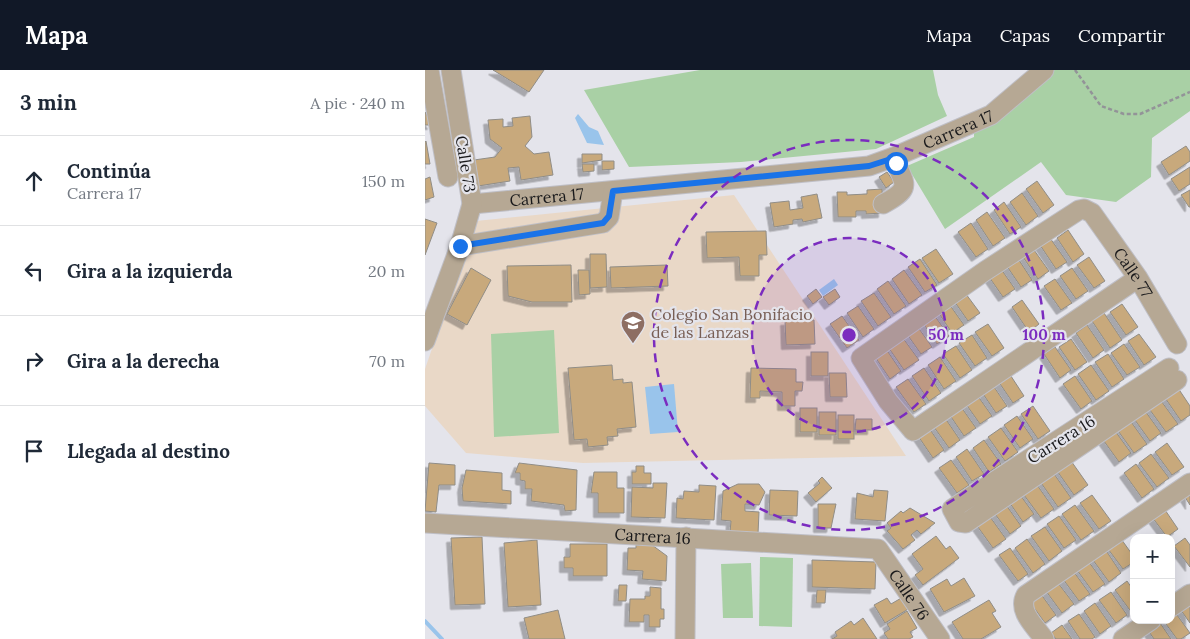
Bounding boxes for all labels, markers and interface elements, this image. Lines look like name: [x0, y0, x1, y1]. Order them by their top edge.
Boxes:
text: Mapa: [25, 20, 88, 51]
text: Mapa: [926, 24, 972, 47]
text: Capas: [1000, 24, 1050, 47]
text: Compartir: [1078, 24, 1165, 47]
text: 3 min: [20, 89, 77, 116]
text: A pie · 240 m: [310, 93, 405, 113]
street label: Carrera 17: [920, 105, 997, 153]
street label: Calle 73: [452, 134, 480, 194]
route start: [885, 152, 908, 175]
text: Continúa: [67, 159, 151, 183]
icon: ahead: [20, 167, 48, 195]
text: 150 m: [362, 171, 405, 191]
text: Carrera 17: [67, 183, 141, 203]
street label: Carrera 17: [509, 183, 585, 210]
route end: [449, 235, 472, 258]
street label: Calle 77: [1110, 244, 1158, 302]
icon: left: [20, 257, 48, 285]
text: Gira a la izquierda: [67, 259, 233, 283]
text: 20 m: [368, 261, 405, 281]
place label: Colegio San Bonifacio de las Lanzas: [651, 304, 813, 342]
school or university icon: Colegio San Bonifacio de las Lanzas: [620, 310, 646, 344]
text: 50 m: [928, 325, 964, 344]
text: 100 m: [1023, 325, 1066, 344]
centre of rings: [840, 326, 858, 344]
icon: right: [20, 347, 48, 375]
text: Gira a la derecha: [67, 349, 220, 373]
text: 70 m: [369, 351, 405, 371]
street label: Carrera 16: [1023, 410, 1099, 468]
icon: arrive: [20, 437, 48, 465]
text: Llegada al destino: [67, 439, 230, 463]
street label: Carrera 16: [614, 524, 691, 548]
map controls: [1130, 534, 1175, 624]
button: +: [1130, 534, 1175, 579]
street label: Calle 76: [885, 565, 934, 624]
button: −: [1130, 579, 1175, 624]

